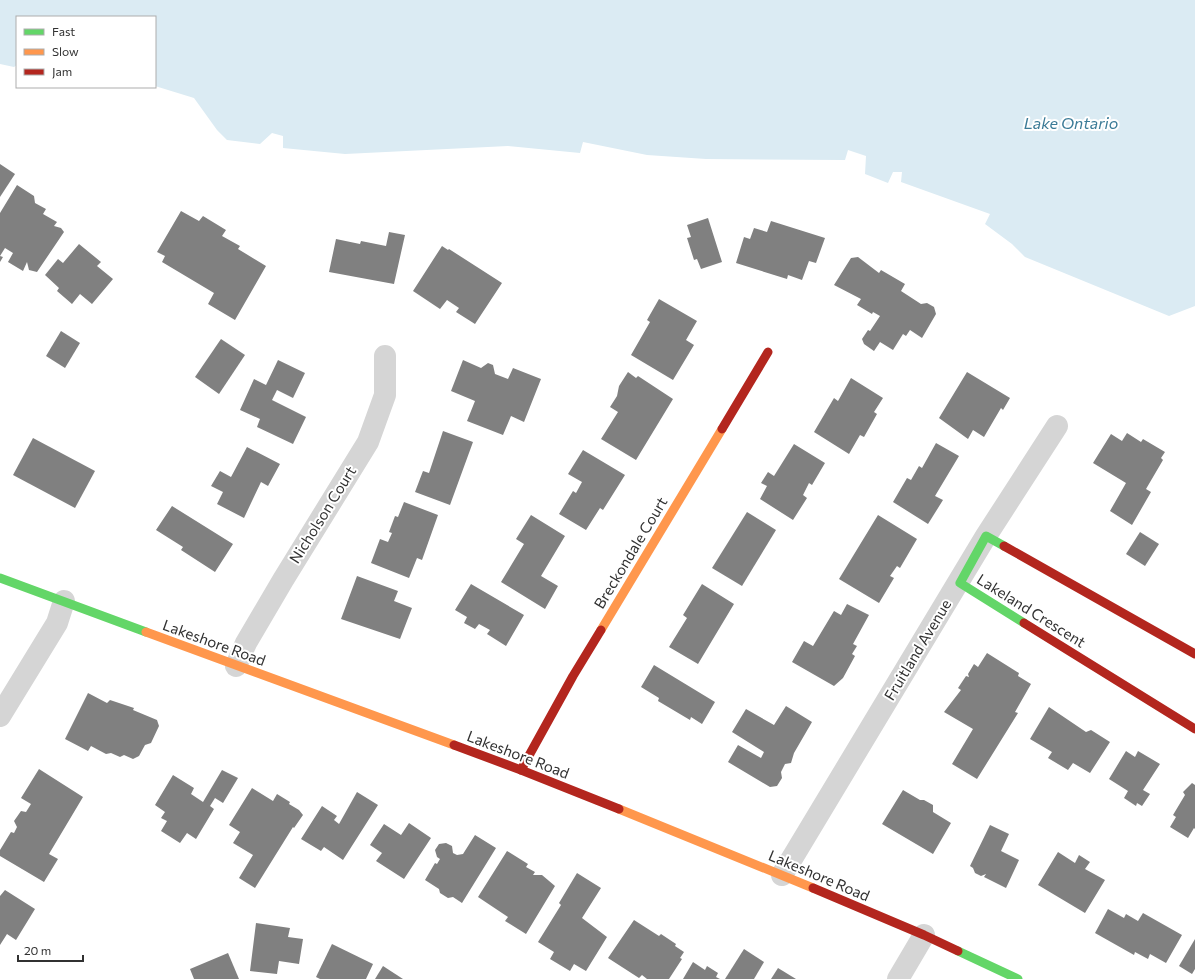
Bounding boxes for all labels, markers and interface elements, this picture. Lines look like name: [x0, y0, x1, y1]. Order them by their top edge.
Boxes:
legend: [16, 16, 156, 88]
text: Fast: [52, 24, 75, 38]
text: Slow: [52, 44, 79, 58]
text: Jam: [52, 64, 72, 79]
water label: Lake Ontario: [1024, 113, 1118, 132]
street label: Nicholson Court: [285, 463, 359, 566]
street label: Breckondale Court: [590, 493, 671, 612]
street label: Lakeland Crescent: [974, 569, 1089, 651]
street label: Fruitland Avenue: [880, 596, 954, 703]
street label: Lakeshore Road: [160, 615, 268, 669]
street label: Lakeshore Road: [465, 726, 572, 782]
street label: Lakeshore Road: [766, 846, 873, 904]
scale bar: [18, 937, 83, 963]
text: 20 m: [24, 943, 51, 957]

